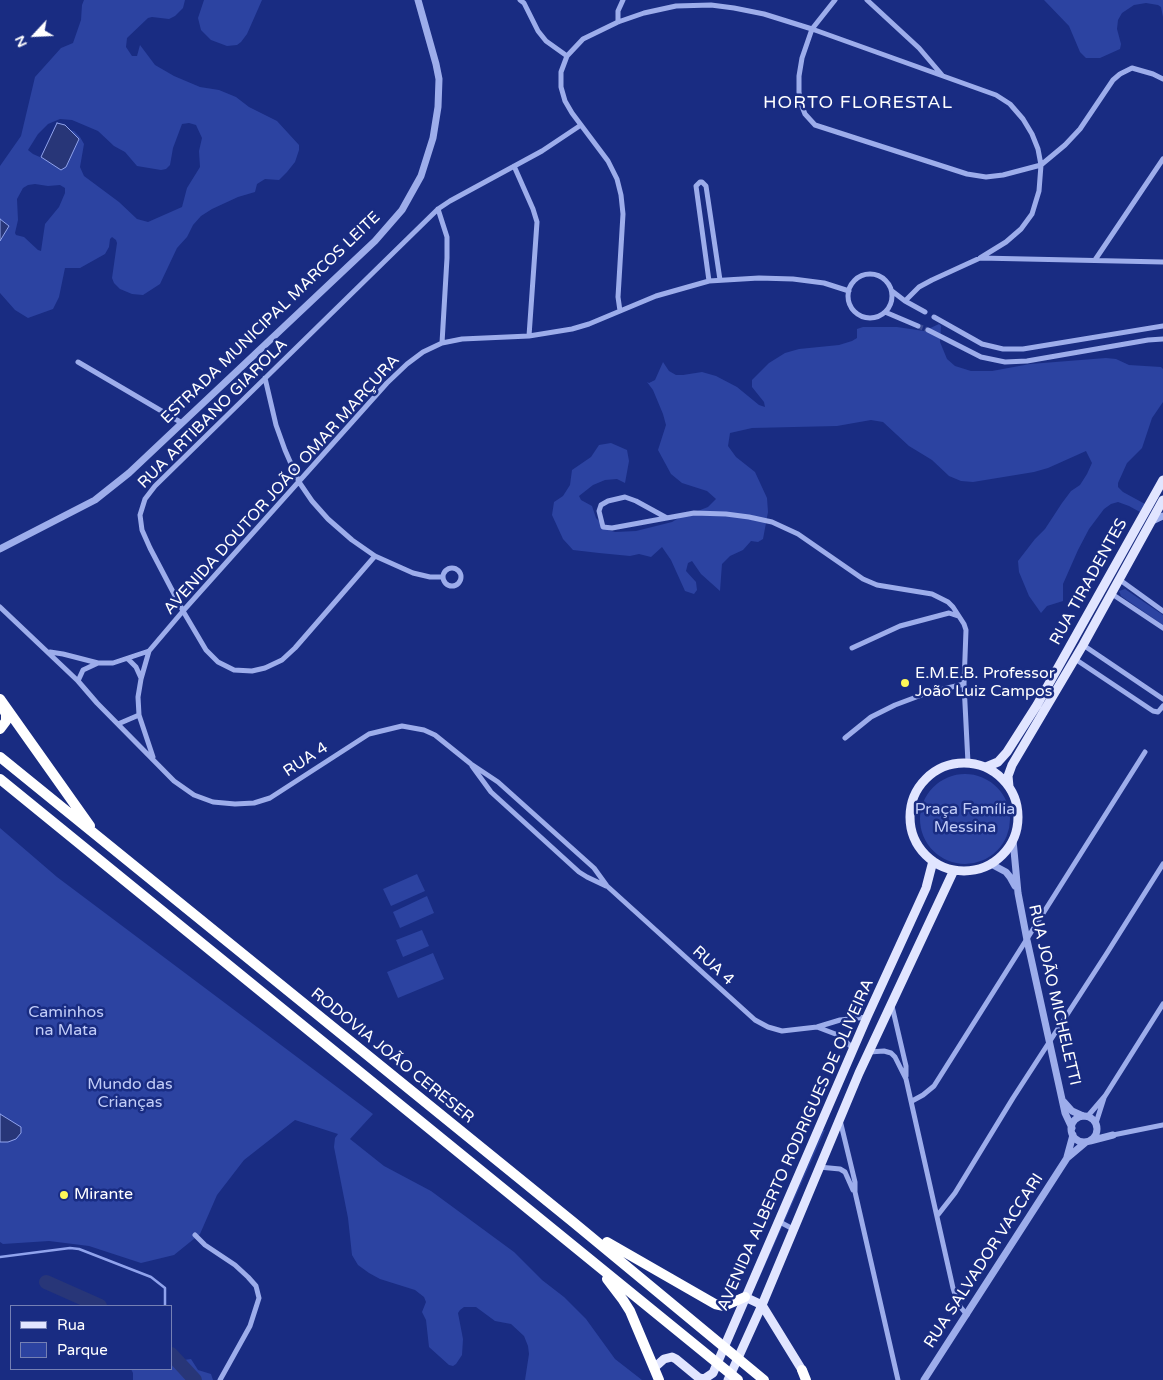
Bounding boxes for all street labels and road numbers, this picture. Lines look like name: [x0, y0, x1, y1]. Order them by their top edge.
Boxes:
street label: ESTRADA MUNICIPAL MARCOS LEITE: [158, 208, 384, 428]
street label: RUA ARTIBANO GIAROLA: [134, 335, 292, 493]
street label: AVENIDA DOUTOR JOÃO OMAR MARÇURA: [160, 351, 404, 619]
street label: RUA TIRADENTES: [1046, 515, 1132, 649]
street label: RUA 4: [280, 739, 332, 781]
street label: RUA JOÃO MICHELETTI: [1024, 903, 1084, 1087]
street label: RUA 4: [688, 942, 738, 990]
street label: AVENIDA ALBERTO RODRIGUES DE OLIVEIRA: [714, 976, 878, 1314]
street label: RODOVIA JOÃO CERESER: [307, 984, 477, 1128]
street label: RUA SALVADOR VACCARI: [920, 1170, 1048, 1352]

